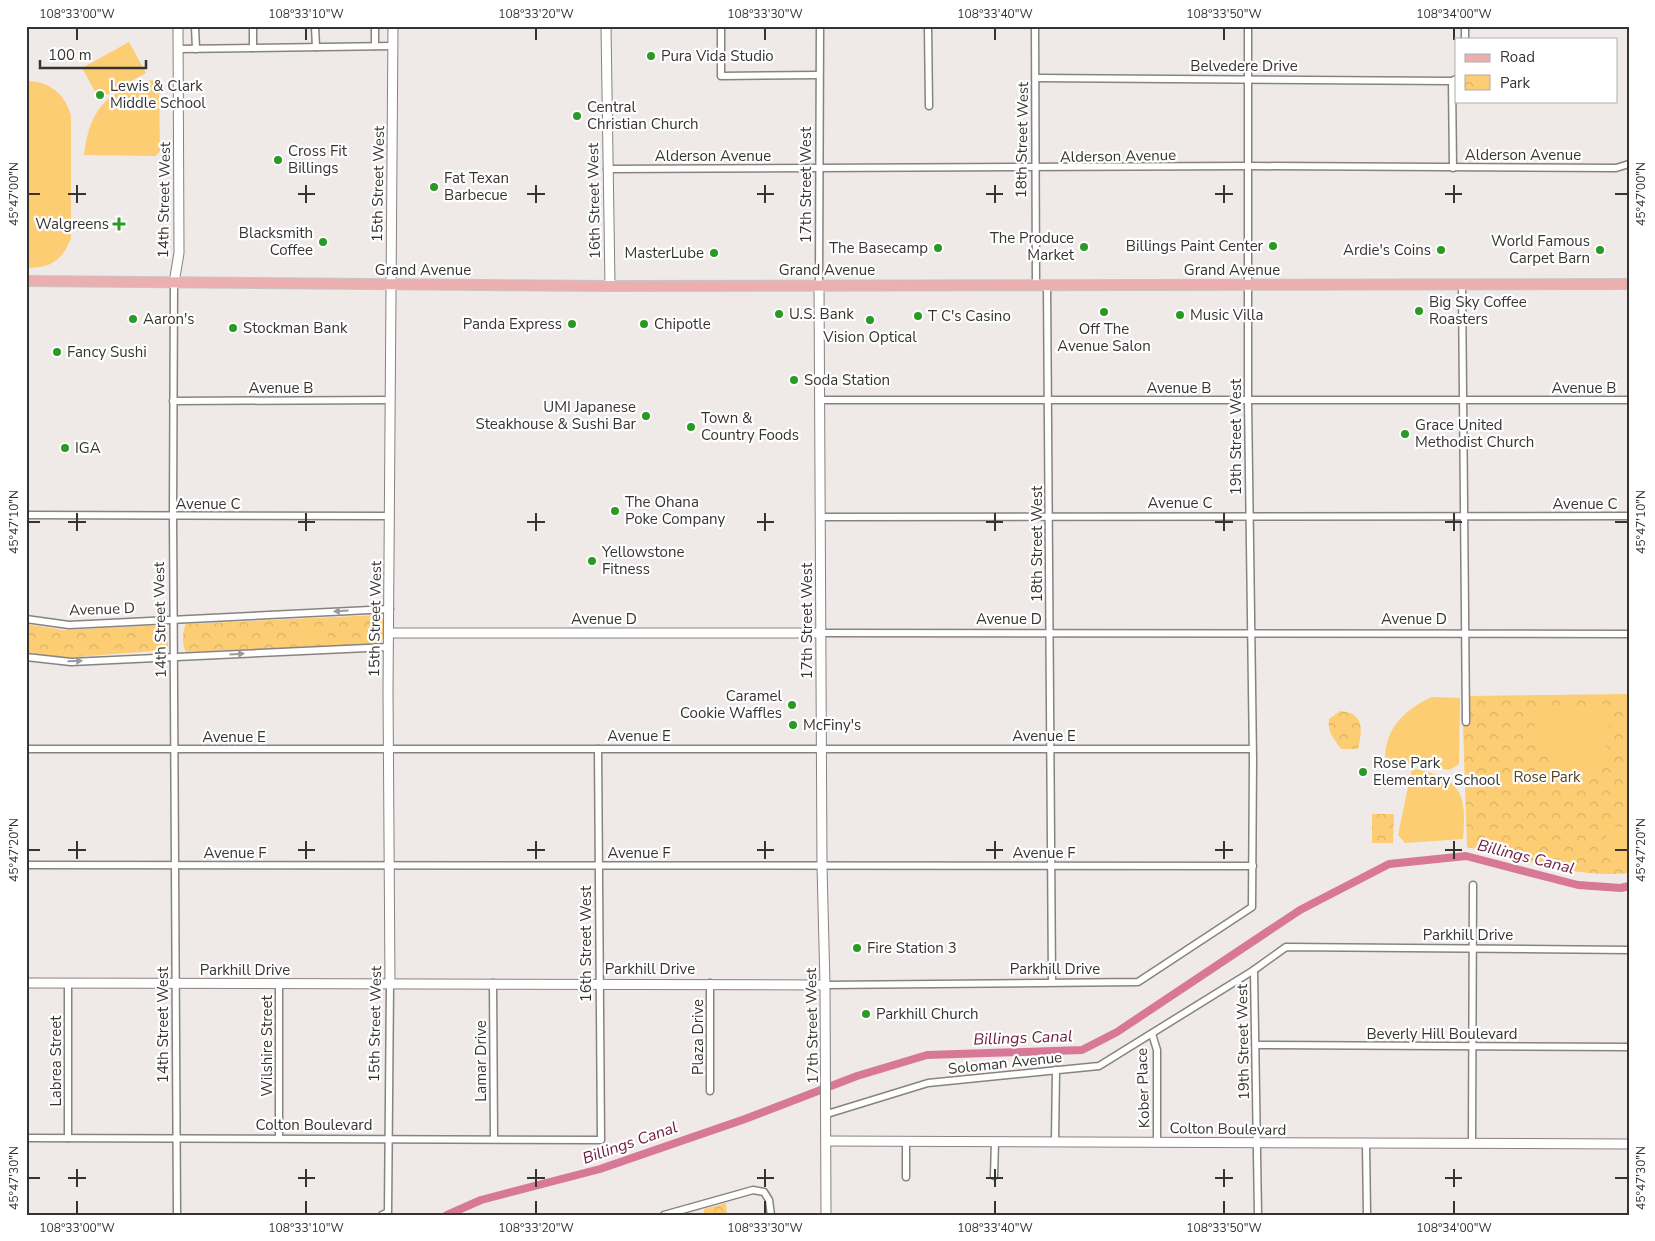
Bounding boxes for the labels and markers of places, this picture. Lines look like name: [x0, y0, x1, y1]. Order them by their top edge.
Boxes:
place label: Pura Vida Studio: [661, 46, 774, 66]
marker: Pura Vida Studio: [645, 50, 657, 62]
place label: Lewis & Clark Middle School: [110, 76, 206, 113]
marker: Lewis & Clark Middle School: [94, 89, 106, 101]
place label: Central Christian Church: [587, 97, 698, 134]
marker: Central Christian Church: [571, 110, 583, 122]
place label: Cross Fit Billings: [288, 141, 348, 178]
marker: Cross Fit Billings: [272, 154, 284, 166]
place label: Fat Texan Barbecue: [444, 168, 509, 205]
marker: Fat Texan Barbecue: [428, 181, 440, 193]
place label: Walgreens: [35, 214, 109, 234]
marker: Walgreens: [113, 218, 125, 230]
place label: Blacksmith Coffee: [239, 223, 313, 260]
place label: The Produce Market: [990, 228, 1075, 265]
place label: World Famous Carpet Barn: [1491, 231, 1590, 268]
marker: Blacksmith Coffee: [317, 236, 329, 248]
place label: Billings Paint Center: [1126, 236, 1264, 256]
place label: The Basecamp: [829, 238, 928, 258]
marker: Billings Paint Center: [1267, 240, 1279, 252]
place label: Ardie's Coins: [1343, 240, 1431, 260]
marker: The Produce Market: [1078, 241, 1090, 253]
marker: The Basecamp: [932, 242, 944, 254]
place label: MasterLube: [624, 243, 704, 263]
marker: Ardie's Coins: [1435, 244, 1447, 256]
marker: World Famous Carpet Barn: [1594, 244, 1606, 256]
marker: MasterLube: [708, 247, 720, 259]
place label: Big Sky Coffee Roasters: [1429, 292, 1527, 329]
place label: U.S. Bank: [789, 304, 854, 324]
place label: Music Villa: [1190, 305, 1263, 325]
marker: Big Sky Coffee Roasters: [1413, 305, 1425, 317]
place label: T C's Casino: [928, 306, 1011, 326]
marker: Off The Avenue Salon: [1098, 306, 1110, 318]
marker: U.S. Bank: [773, 308, 785, 320]
place label: Aaron's: [143, 309, 195, 329]
marker: Music Villa: [1174, 309, 1186, 321]
marker: T C's Casino: [912, 310, 924, 322]
marker: Aaron's: [127, 313, 139, 325]
place label: Panda Express: [463, 314, 562, 334]
place label: Chipotle: [654, 314, 711, 334]
marker: Vision Optical: [864, 314, 876, 326]
place label: Stockman Bank: [243, 318, 348, 338]
marker: Panda Express: [566, 318, 578, 330]
marker: Chipotle: [638, 318, 650, 330]
place label: Off The Avenue Salon: [1057, 319, 1151, 356]
marker: Stockman Bank: [227, 322, 239, 334]
place label: Vision Optical: [822, 327, 917, 347]
place label: Fancy Sushi: [67, 342, 147, 362]
marker: Fancy Sushi: [51, 346, 63, 358]
place label: Soda Station: [804, 370, 890, 390]
marker: Soda Station: [788, 374, 800, 386]
place label: UMI Japanese Steakhouse & Sushi Bar: [475, 397, 637, 434]
place label: Town & Country Foods: [701, 408, 799, 445]
marker: UMI Japanese Steakhouse & Sushi Bar: [640, 410, 652, 422]
place label: Grace United Methodist Church: [1415, 415, 1534, 452]
marker: Town & Country Foods: [685, 421, 697, 433]
marker: Grace United Methodist Church: [1399, 428, 1411, 440]
place label: IGA: [75, 438, 101, 458]
marker: IGA: [59, 442, 71, 454]
place label: The Ohana Poke Company: [625, 492, 726, 529]
marker: The Ohana Poke Company: [609, 505, 621, 517]
place label: Yellowstone Fitness: [601, 542, 684, 579]
marker: Yellowstone Fitness: [586, 555, 598, 567]
place label: Caramel Cookie Waffles: [680, 686, 783, 723]
marker: Caramel Cookie Waffles: [786, 699, 798, 711]
place label: McFiny's: [803, 715, 861, 735]
marker: McFiny's: [787, 719, 799, 731]
place label: Rose Park Elementary School: [1373, 753, 1500, 790]
marker: Rose Park Elementary School: [1357, 766, 1369, 778]
place label: Fire Station 3: [867, 938, 957, 958]
marker: Fire Station 3: [851, 942, 863, 954]
place label: Parkhill Church: [876, 1004, 978, 1024]
marker: Parkhill Church: [860, 1008, 872, 1020]

